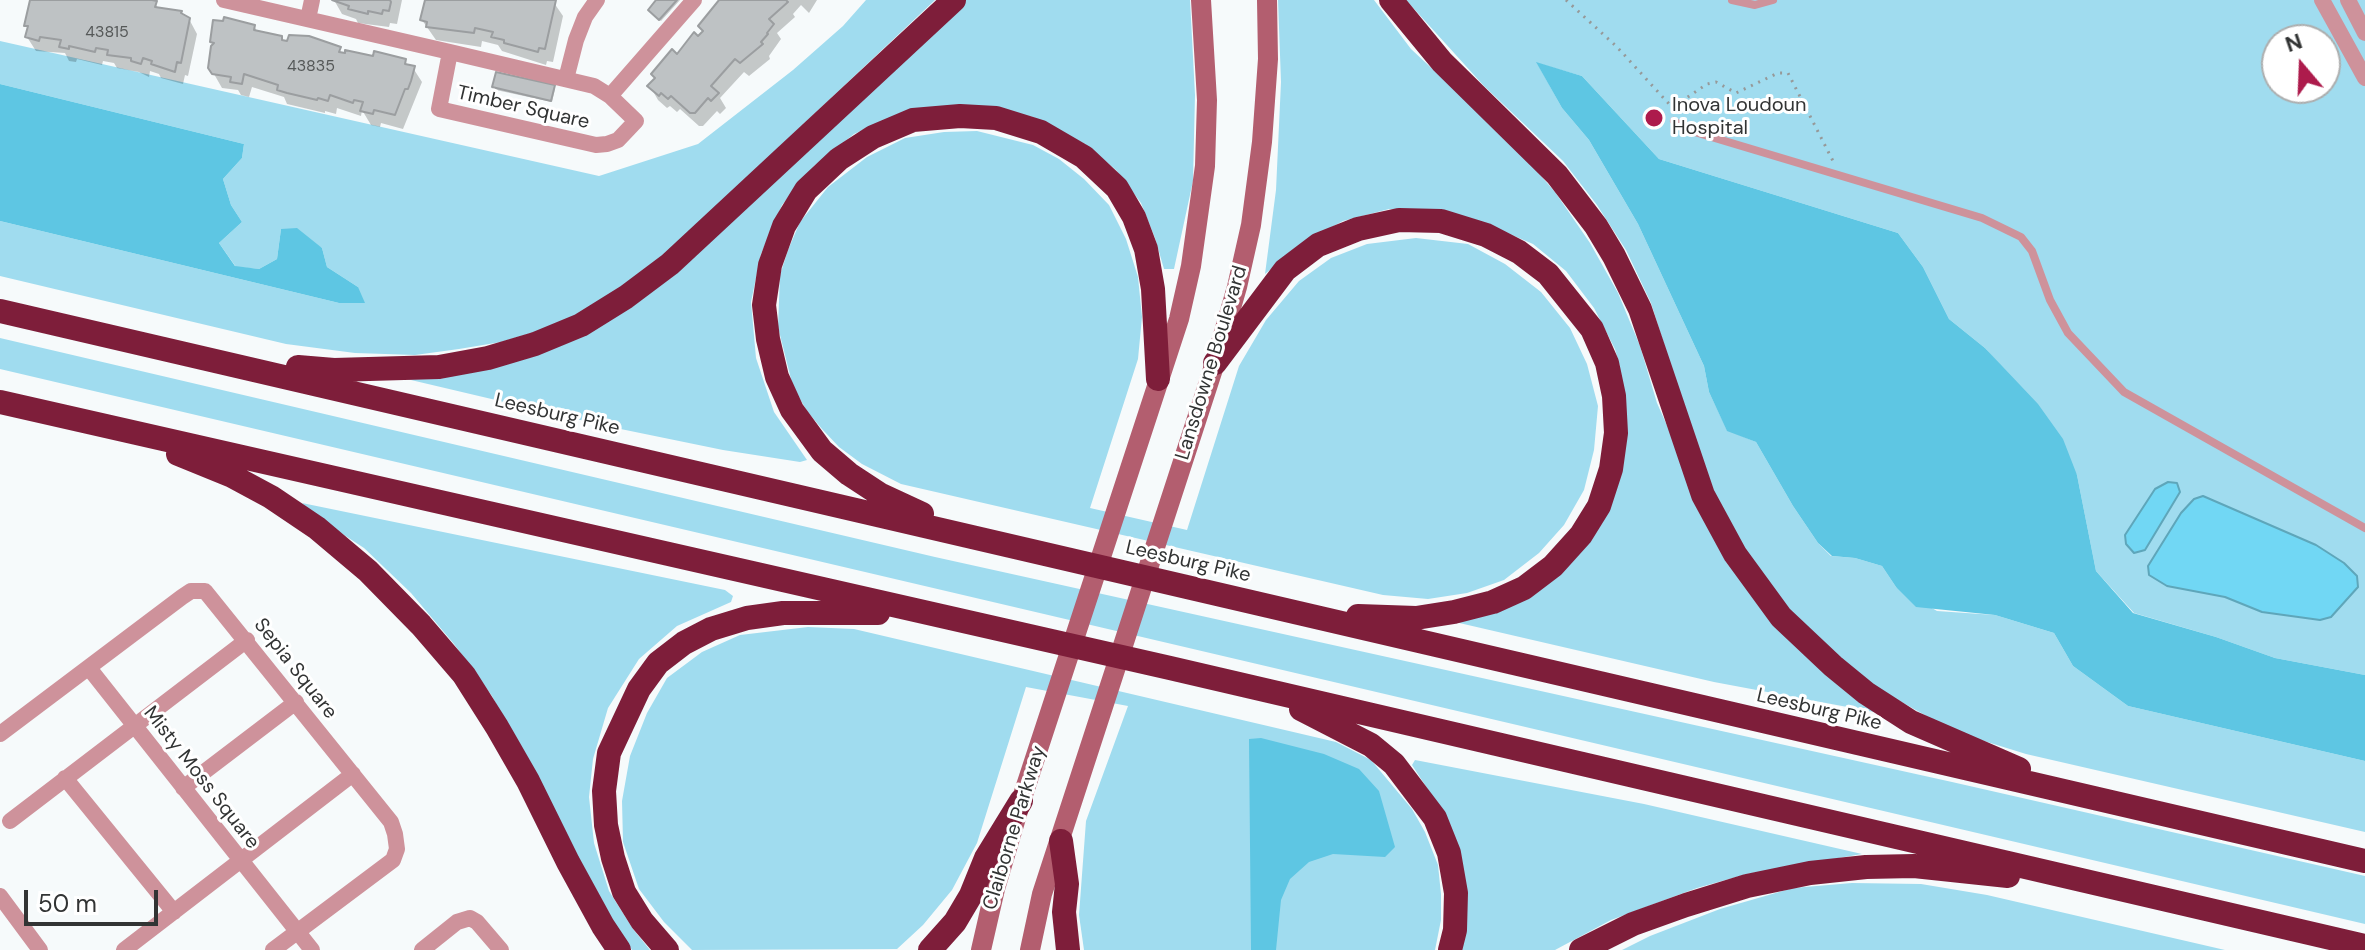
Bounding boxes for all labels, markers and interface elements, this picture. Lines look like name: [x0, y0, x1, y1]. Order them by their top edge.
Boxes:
house number: 43815: [85, 23, 129, 43]
north arrow: [2261, 24, 2341, 104]
text: N: [2281, 26, 2306, 59]
house number: 43835: [287, 57, 335, 77]
street label: Timber Square: [454, 81, 592, 135]
place label: Inova Loudoun Hospital: [1672, 94, 1807, 141]
marker: Inova Loudoun Hospital: [1643, 107, 1665, 129]
street label: Lansdowne Boulevard: [1171, 263, 1253, 463]
street label: Leesburg Pike: [492, 389, 622, 441]
street label: Leesburg Pike: [1123, 536, 1253, 588]
street label: Sepia Square: [248, 614, 342, 724]
street label: Leesburg Pike: [1754, 684, 1884, 736]
street label: Misty Moss Square: [138, 702, 264, 854]
street label: Claiborne Parkway: [979, 743, 1051, 913]
scale bar: [28, 874, 162, 924]
text: 50 m: [38, 888, 97, 919]

